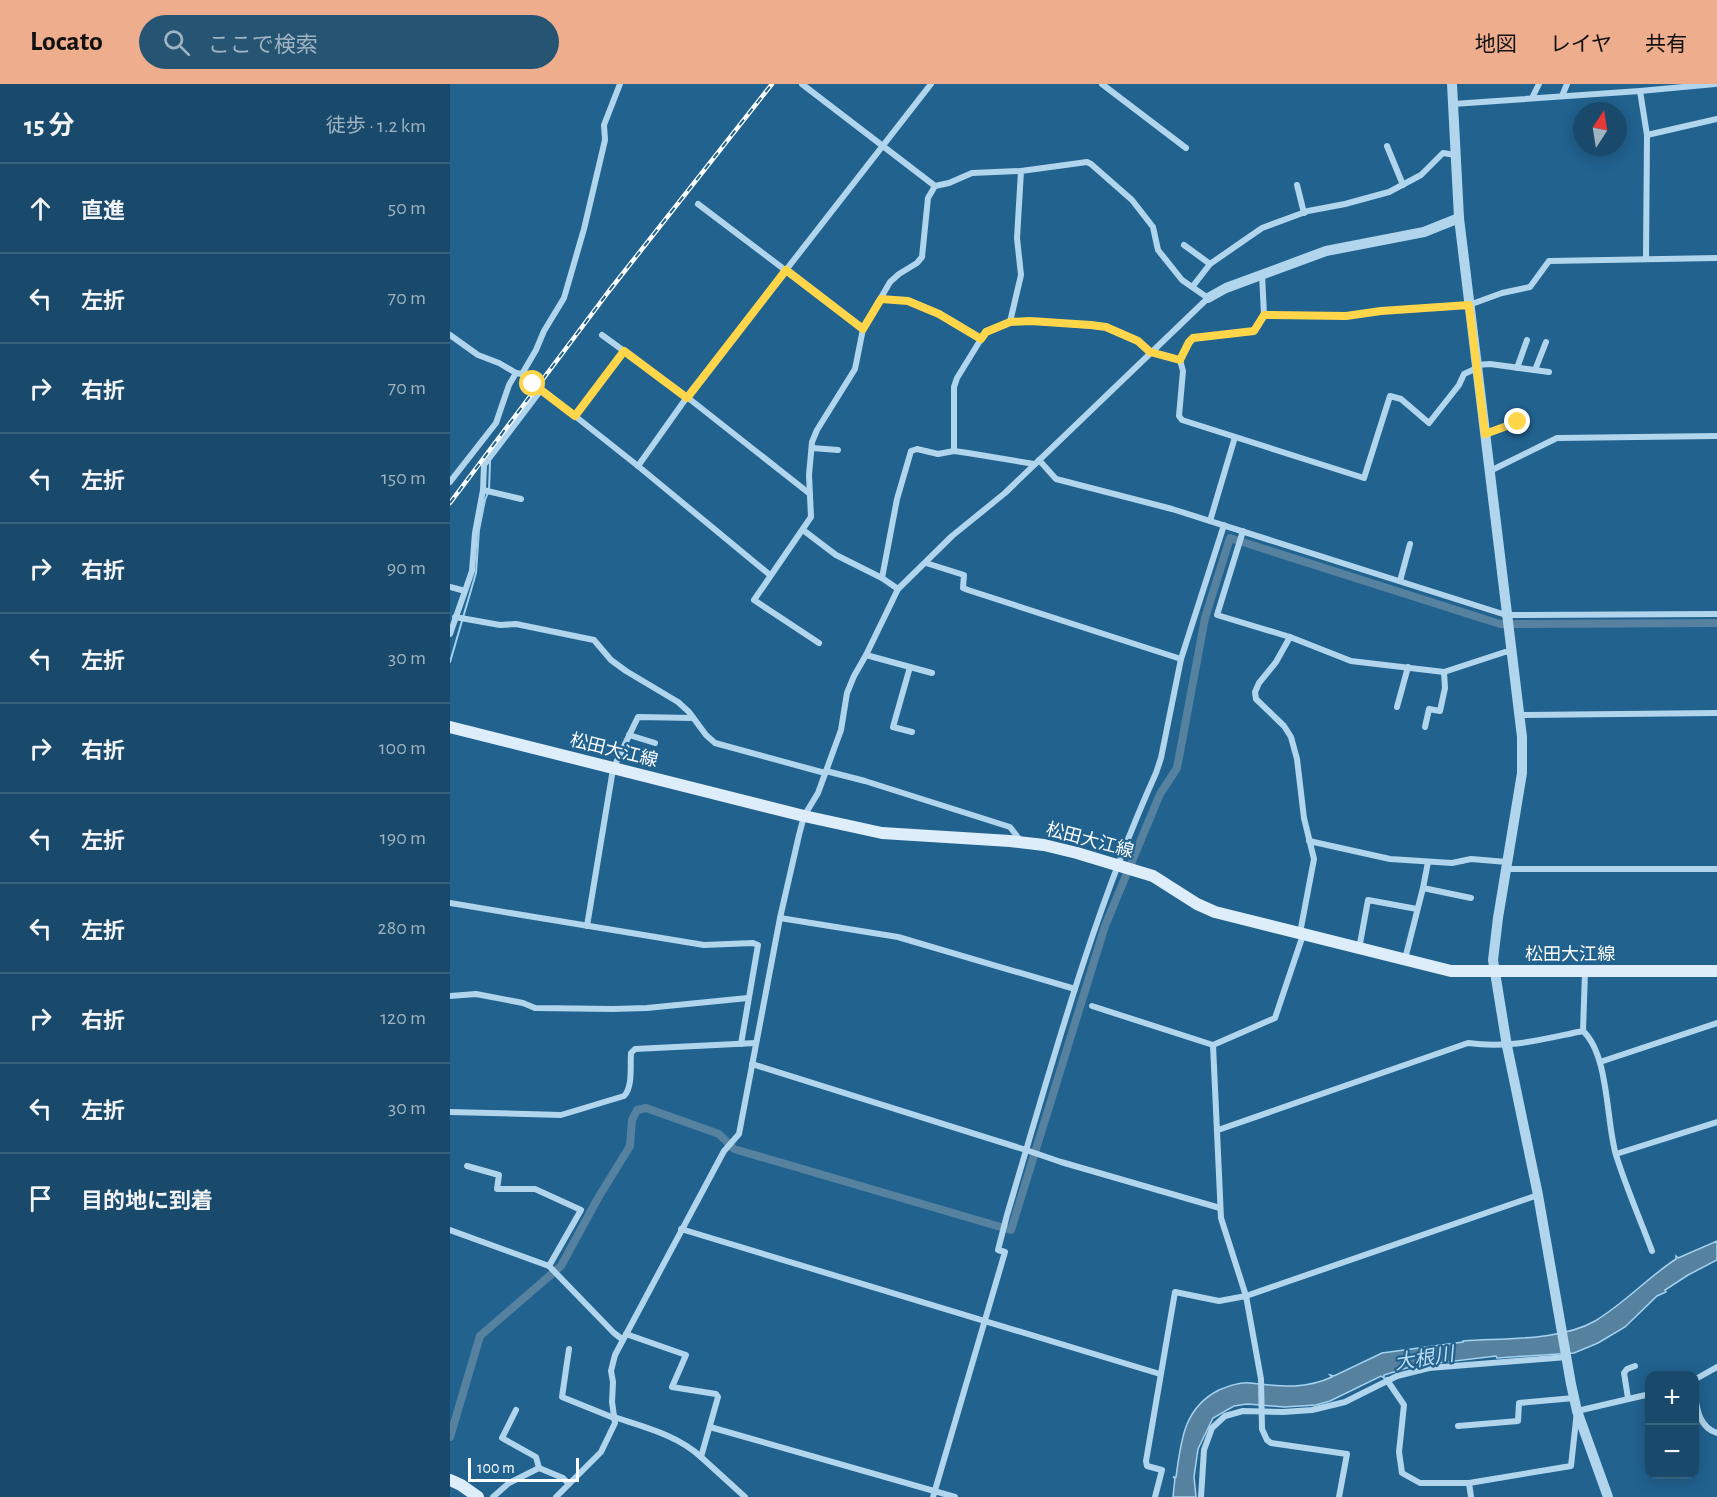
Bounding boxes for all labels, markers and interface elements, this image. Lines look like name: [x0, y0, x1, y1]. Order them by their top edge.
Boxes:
search box: [139, 15, 559, 69]
icon: search: [160, 26, 193, 59]
text: Locato: [30, 28, 103, 56]
text: ここで検索: [208, 34, 318, 56]
text: 地図: [1475, 34, 1517, 55]
text: レイヤ: [1550, 34, 1612, 55]
text: 共有: [1645, 34, 1687, 55]
north arrow: [1573, 102, 1627, 156]
text: 15 分: [24, 113, 75, 139]
text: 徒歩 · 1.2 km: [326, 116, 426, 136]
icon: ahead: [24, 192, 57, 225]
text: 50 m: [388, 198, 426, 218]
text: 直進: [81, 200, 125, 222]
icon: left: [24, 282, 57, 315]
text: 70 m: [388, 288, 426, 308]
text: 左折: [81, 290, 125, 312]
route start: [519, 370, 545, 396]
icon: right: [24, 372, 57, 405]
text: 70 m: [388, 378, 426, 398]
text: 右折: [81, 380, 125, 402]
route end: [1504, 408, 1530, 434]
icon: left: [24, 462, 57, 495]
text: 150 m: [381, 468, 426, 488]
text: 左折: [81, 470, 125, 492]
icon: right: [24, 552, 57, 585]
text: 90 m: [387, 558, 426, 578]
text: 右折: [81, 560, 125, 582]
icon: left: [24, 642, 57, 675]
text: 30 m: [388, 648, 426, 668]
text: 左折: [81, 650, 125, 672]
street label: 松田大江線: [568, 729, 660, 771]
icon: right: [24, 732, 57, 765]
text: 100 m: [379, 738, 426, 758]
text: 右折: [81, 740, 125, 762]
street label: 松田大江線: [1044, 819, 1136, 861]
icon: left: [24, 822, 57, 855]
text: 190 m: [380, 828, 426, 848]
text: 左折: [81, 830, 125, 852]
icon: left: [24, 912, 57, 945]
text: 280 m: [378, 918, 426, 938]
text: 左折: [81, 920, 125, 942]
street label: 松田大江線: [1525, 944, 1615, 964]
icon: right: [24, 1002, 57, 1035]
text: 120 m: [380, 1008, 426, 1028]
text: 右折: [81, 1010, 125, 1032]
icon: left: [24, 1092, 57, 1125]
text: 30 m: [388, 1098, 426, 1118]
text: 左折: [81, 1100, 125, 1122]
icon: arrive: [24, 1182, 57, 1215]
text: 目的地に到着: [81, 1190, 213, 1212]
water label: 大根川: [1393, 1343, 1457, 1374]
map controls: [1645, 1371, 1699, 1479]
button: +: [1645, 1371, 1699, 1425]
button: −: [1645, 1425, 1699, 1479]
scale bar: [468, 1455, 579, 1482]
text: 100 m: [477, 1460, 515, 1476]

